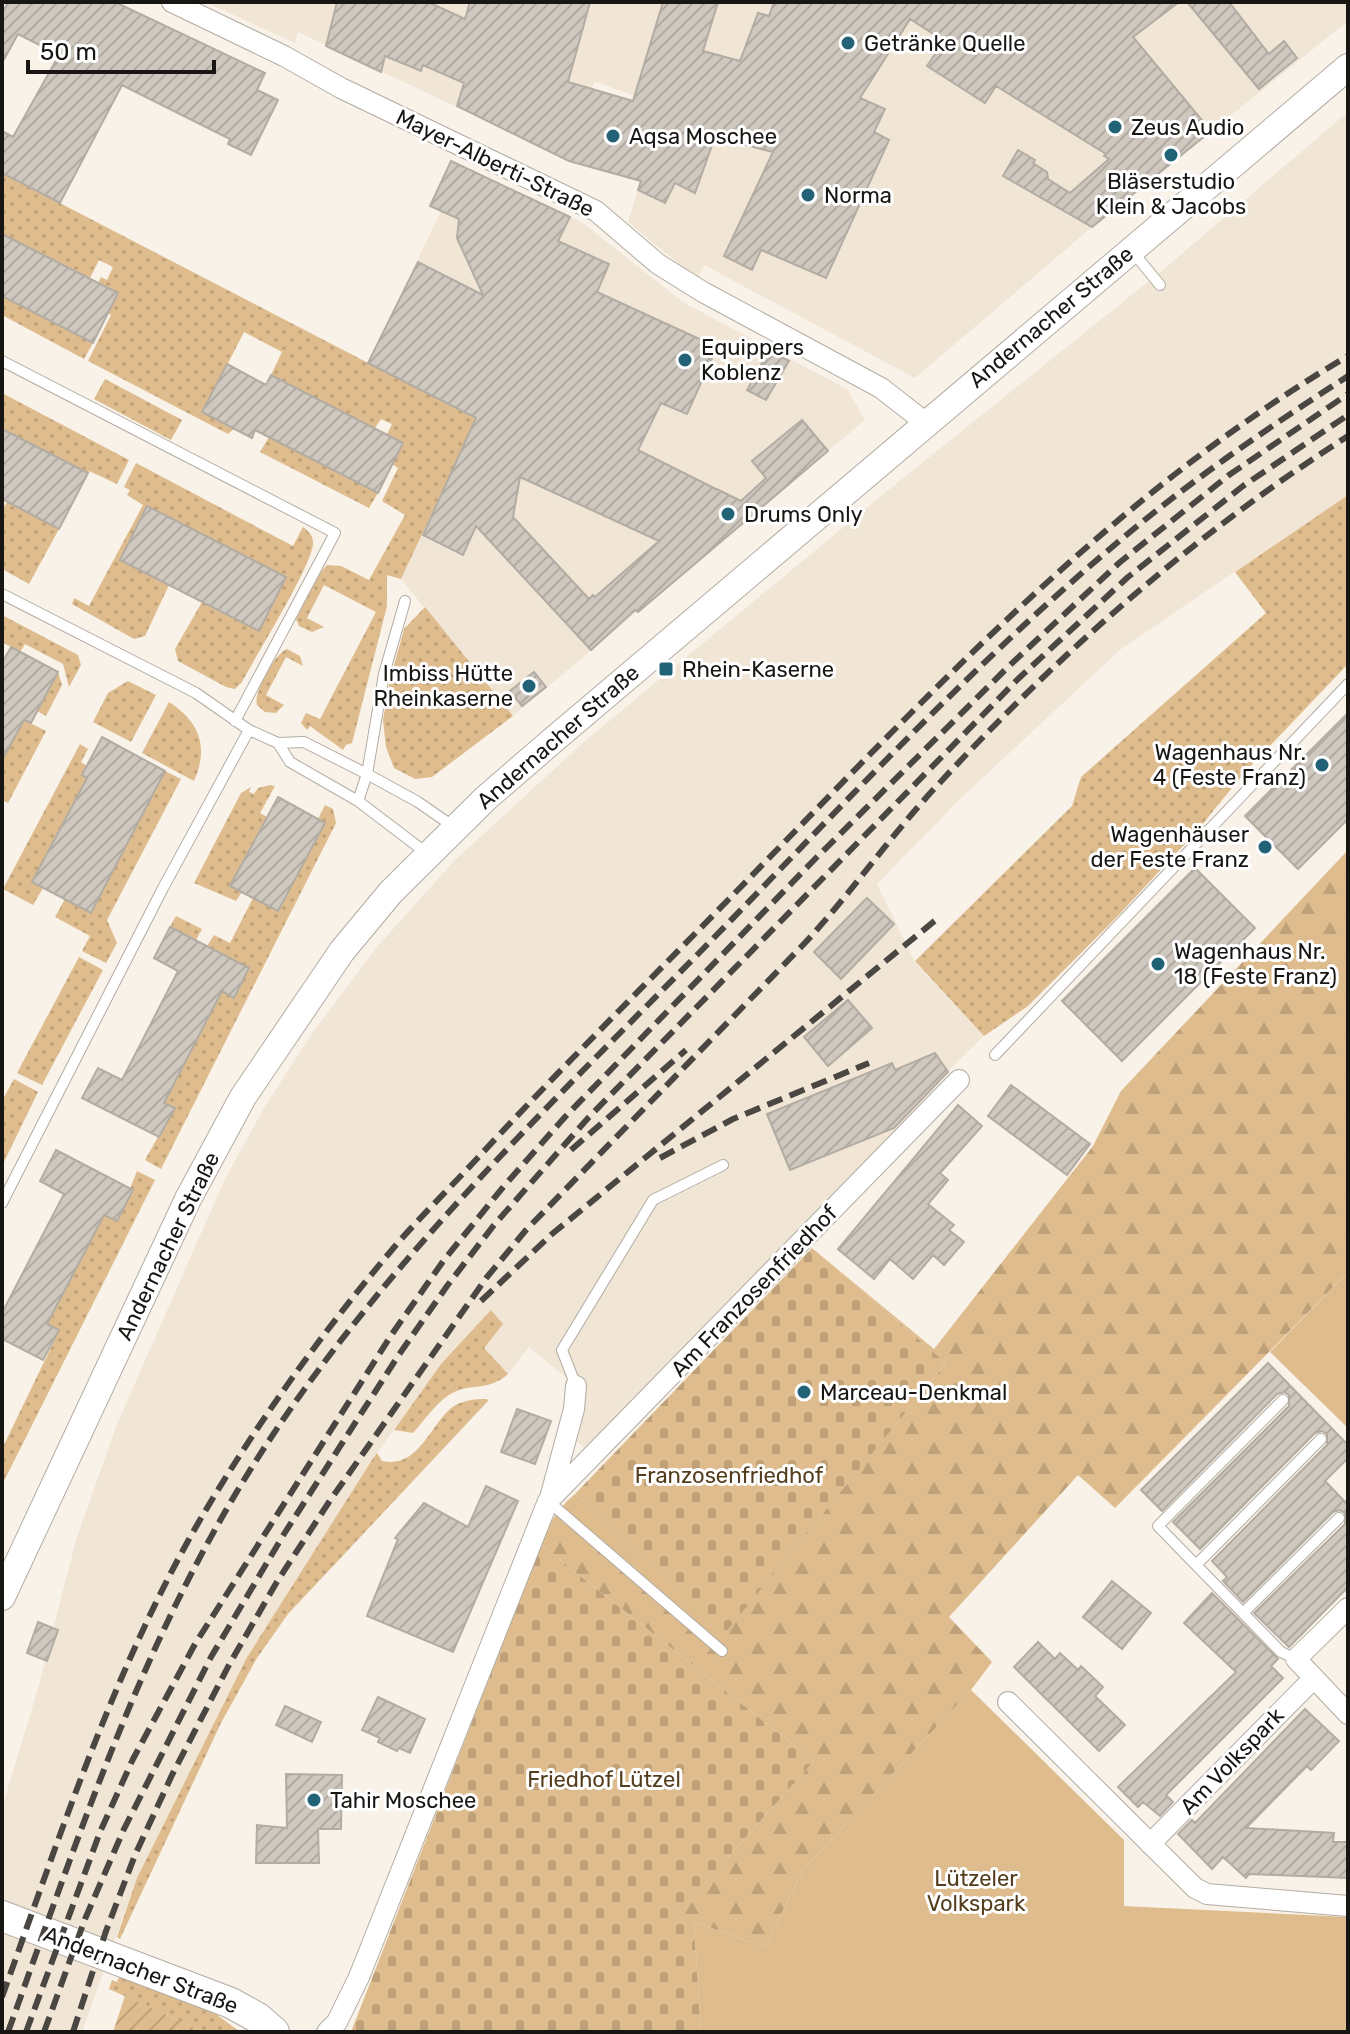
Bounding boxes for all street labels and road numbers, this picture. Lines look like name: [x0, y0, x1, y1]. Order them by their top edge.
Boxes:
street label: Mayer-Alberti-Straße: [392, 103, 598, 223]
street label: Andernacher Straße: [963, 240, 1139, 394]
street label: Andernacher Straße: [471, 659, 645, 815]
street label: Andernacher Straße: [111, 1147, 225, 1345]
street label: Am Franzosenfriedhof: [665, 1199, 843, 1382]
street label: Am Volkspark: [1174, 1702, 1290, 1820]
street label: Andernacher Straße: [40, 1920, 242, 2020]

